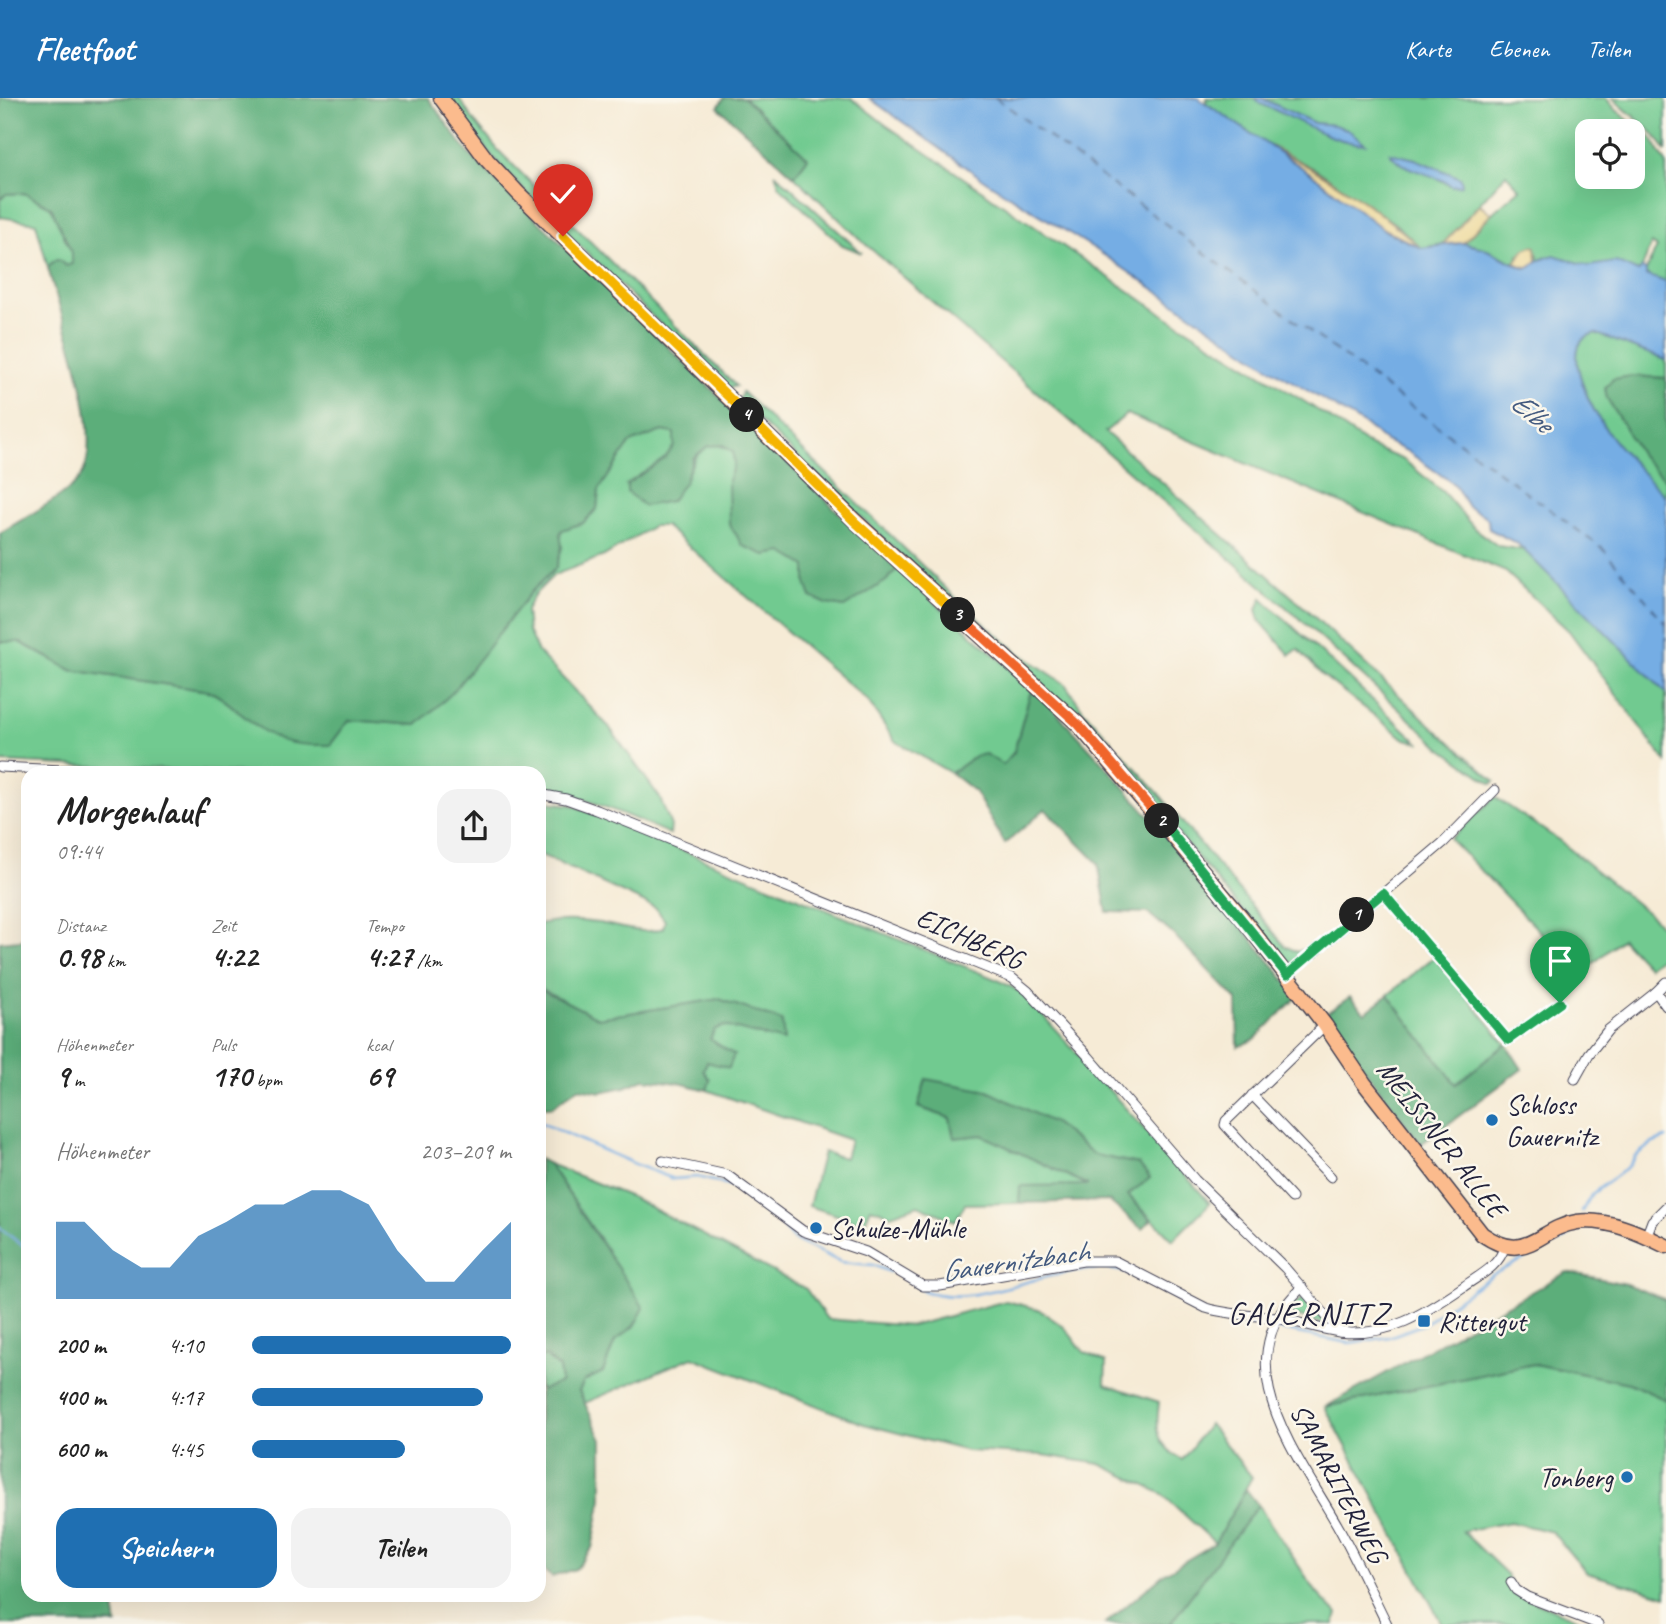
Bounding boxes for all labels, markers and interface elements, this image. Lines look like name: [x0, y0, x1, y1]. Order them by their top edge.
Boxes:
text: Fleetfoot: [35, 28, 135, 70]
text: Karte: [1405, 34, 1451, 64]
text: Ebenen: [1489, 34, 1549, 64]
text: Teilen: [1587, 34, 1631, 64]
map controls: [1575, 119, 1645, 189]
button: locate: [1575, 119, 1645, 189]
pin: [533, 164, 593, 236]
icon: check: [544, 175, 582, 213]
water label: Elbe: [1503, 383, 1564, 443]
pin: 4: [730, 398, 764, 432]
text: 4: [742, 402, 751, 426]
pin: 3: [940, 598, 976, 632]
text: 3: [953, 602, 962, 626]
text: Morgenlauf: [56, 787, 203, 834]
button: share: [437, 789, 511, 863]
pin: 2: [1144, 804, 1180, 838]
text: 2: [1157, 808, 1166, 832]
text: 09:44: [56, 837, 102, 866]
pin: 1: [1340, 898, 1374, 932]
street label: EICHBERG: [911, 899, 1031, 978]
text: 1: [1352, 902, 1361, 926]
text: Distanz: [56, 914, 106, 938]
text: Zeit: [211, 914, 236, 938]
text: Tempo: [366, 914, 404, 938]
pin: [1530, 931, 1590, 1003]
text: 0.98: [56, 938, 102, 976]
text: 4:22: [211, 938, 257, 976]
text: 4:27: [366, 938, 412, 976]
icon: arrive: [1541, 942, 1579, 980]
text: km: [102, 949, 125, 973]
text: /km: [412, 949, 442, 973]
text: Höhenmeter: [56, 1033, 133, 1057]
text: Puls: [211, 1033, 236, 1057]
text: kcal: [366, 1033, 391, 1057]
street label: MEISSNER ALLEE: [1370, 1053, 1517, 1228]
text: 9: [56, 1057, 69, 1095]
text: 170: [211, 1057, 251, 1095]
text: 69: [366, 1057, 393, 1095]
text: m: [69, 1068, 84, 1092]
text: bpm: [251, 1068, 282, 1092]
place label: Schloss Gauernitz: [1506, 1087, 1601, 1154]
marker: Schloss Gauernitz: [1484, 1112, 1500, 1128]
text: Höhenmeter: [56, 1137, 149, 1166]
text: 203–209 m: [420, 1137, 511, 1166]
place label: Schulze-Mühle: [830, 1211, 967, 1246]
marker: Schulze-Mühle: [808, 1220, 824, 1236]
water label: Gauernitzbach: [939, 1232, 1093, 1290]
district label: GAUERNITZ: [1228, 1293, 1392, 1334]
place label: Rittergut: [1438, 1304, 1528, 1339]
marker: Rittergut: [1416, 1313, 1432, 1329]
text: 200 m: [56, 1331, 106, 1360]
text: 4:10: [168, 1331, 204, 1360]
text: 400 m: [56, 1383, 106, 1412]
text: 4:17: [168, 1383, 204, 1412]
street label: SAMARITERWEG: [1282, 1398, 1397, 1571]
text: 600 m: [56, 1435, 106, 1464]
text: 4:45: [168, 1435, 204, 1464]
place label: Tonberg: [1539, 1460, 1614, 1495]
marker: Tonberg: [1619, 1469, 1635, 1485]
button: Speichern: [56, 1508, 277, 1588]
button: Teilen: [291, 1508, 511, 1588]

